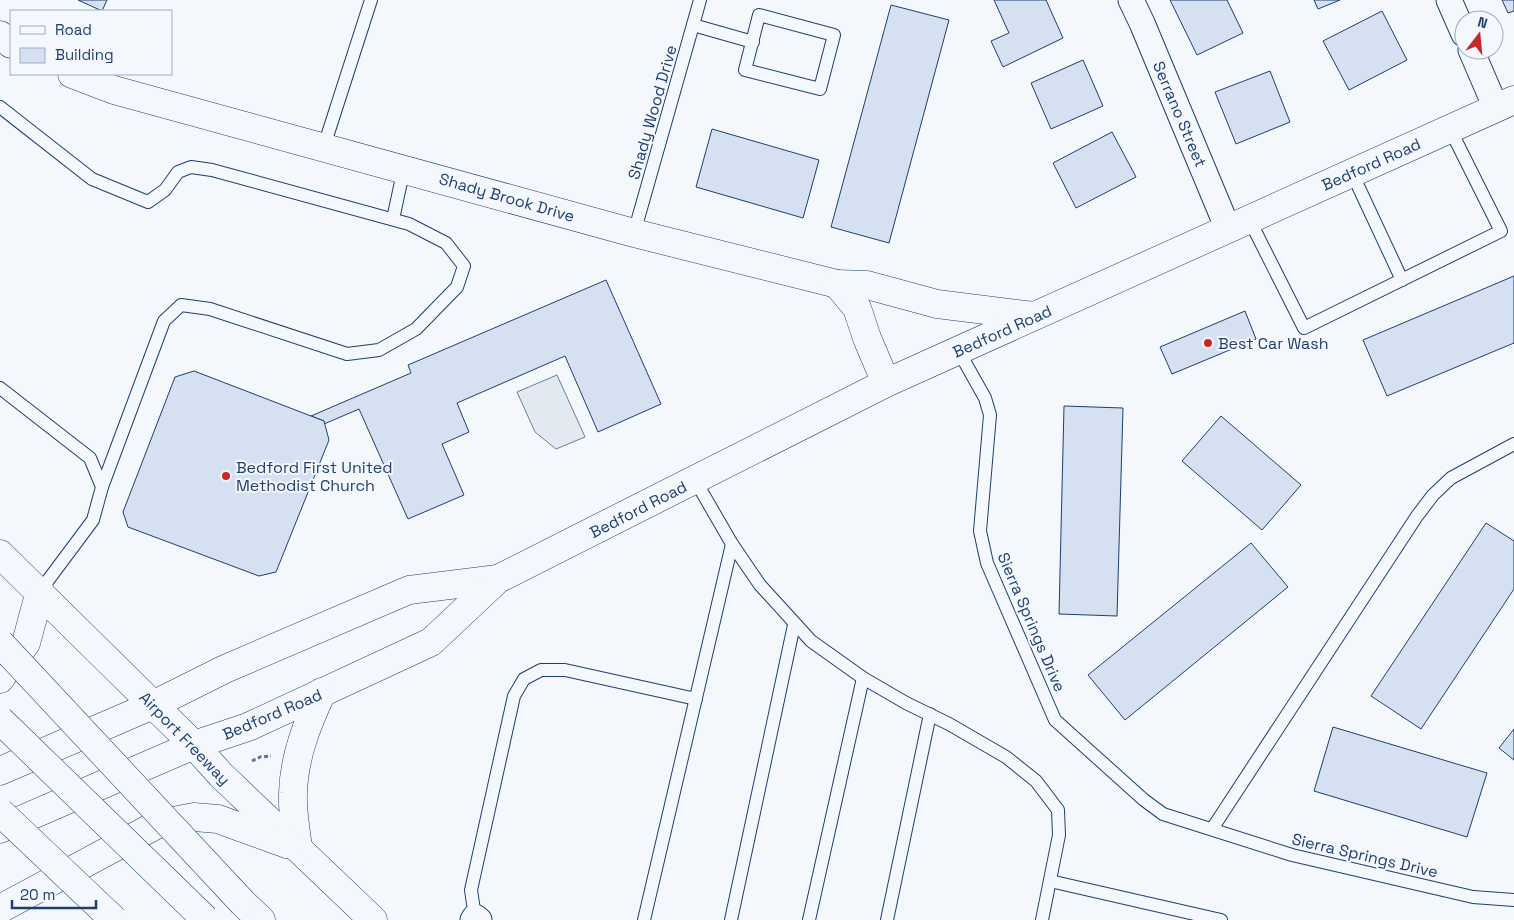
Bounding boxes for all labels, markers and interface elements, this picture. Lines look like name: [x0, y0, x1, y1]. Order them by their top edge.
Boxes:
legend: [10, 10, 172, 75]
north arrow: [1454, 10, 1504, 60]
text: N: [1476, 13, 1490, 32]
text: Road: [55, 20, 92, 39]
street label: Shady Wood Drive: [623, 42, 682, 182]
text: Building: [55, 45, 114, 64]
street label: Serrano Street: [1148, 58, 1211, 170]
street label: Bedford Road: [1318, 133, 1424, 196]
street label: Shady Brook Drive: [437, 168, 577, 227]
street label: Bedford Road: [949, 300, 1055, 363]
place label: Best Car Wash: [1218, 333, 1328, 354]
marker: Best Car Wash: [1202, 337, 1214, 349]
place label: Bedford First United Methodist Church: [236, 457, 392, 496]
marker: Bedford First United Methodist Church: [220, 470, 232, 482]
street label: Bedford Road: [586, 476, 690, 543]
street label: Sierra Springs Drive: [993, 549, 1070, 695]
street label: Bedford Road: [219, 684, 325, 745]
street label: Airport Freeway: [135, 687, 235, 790]
street label: Sierra Springs Drive: [1290, 828, 1440, 883]
scale bar: [12, 878, 96, 910]
text: 20 m: [20, 885, 55, 904]

